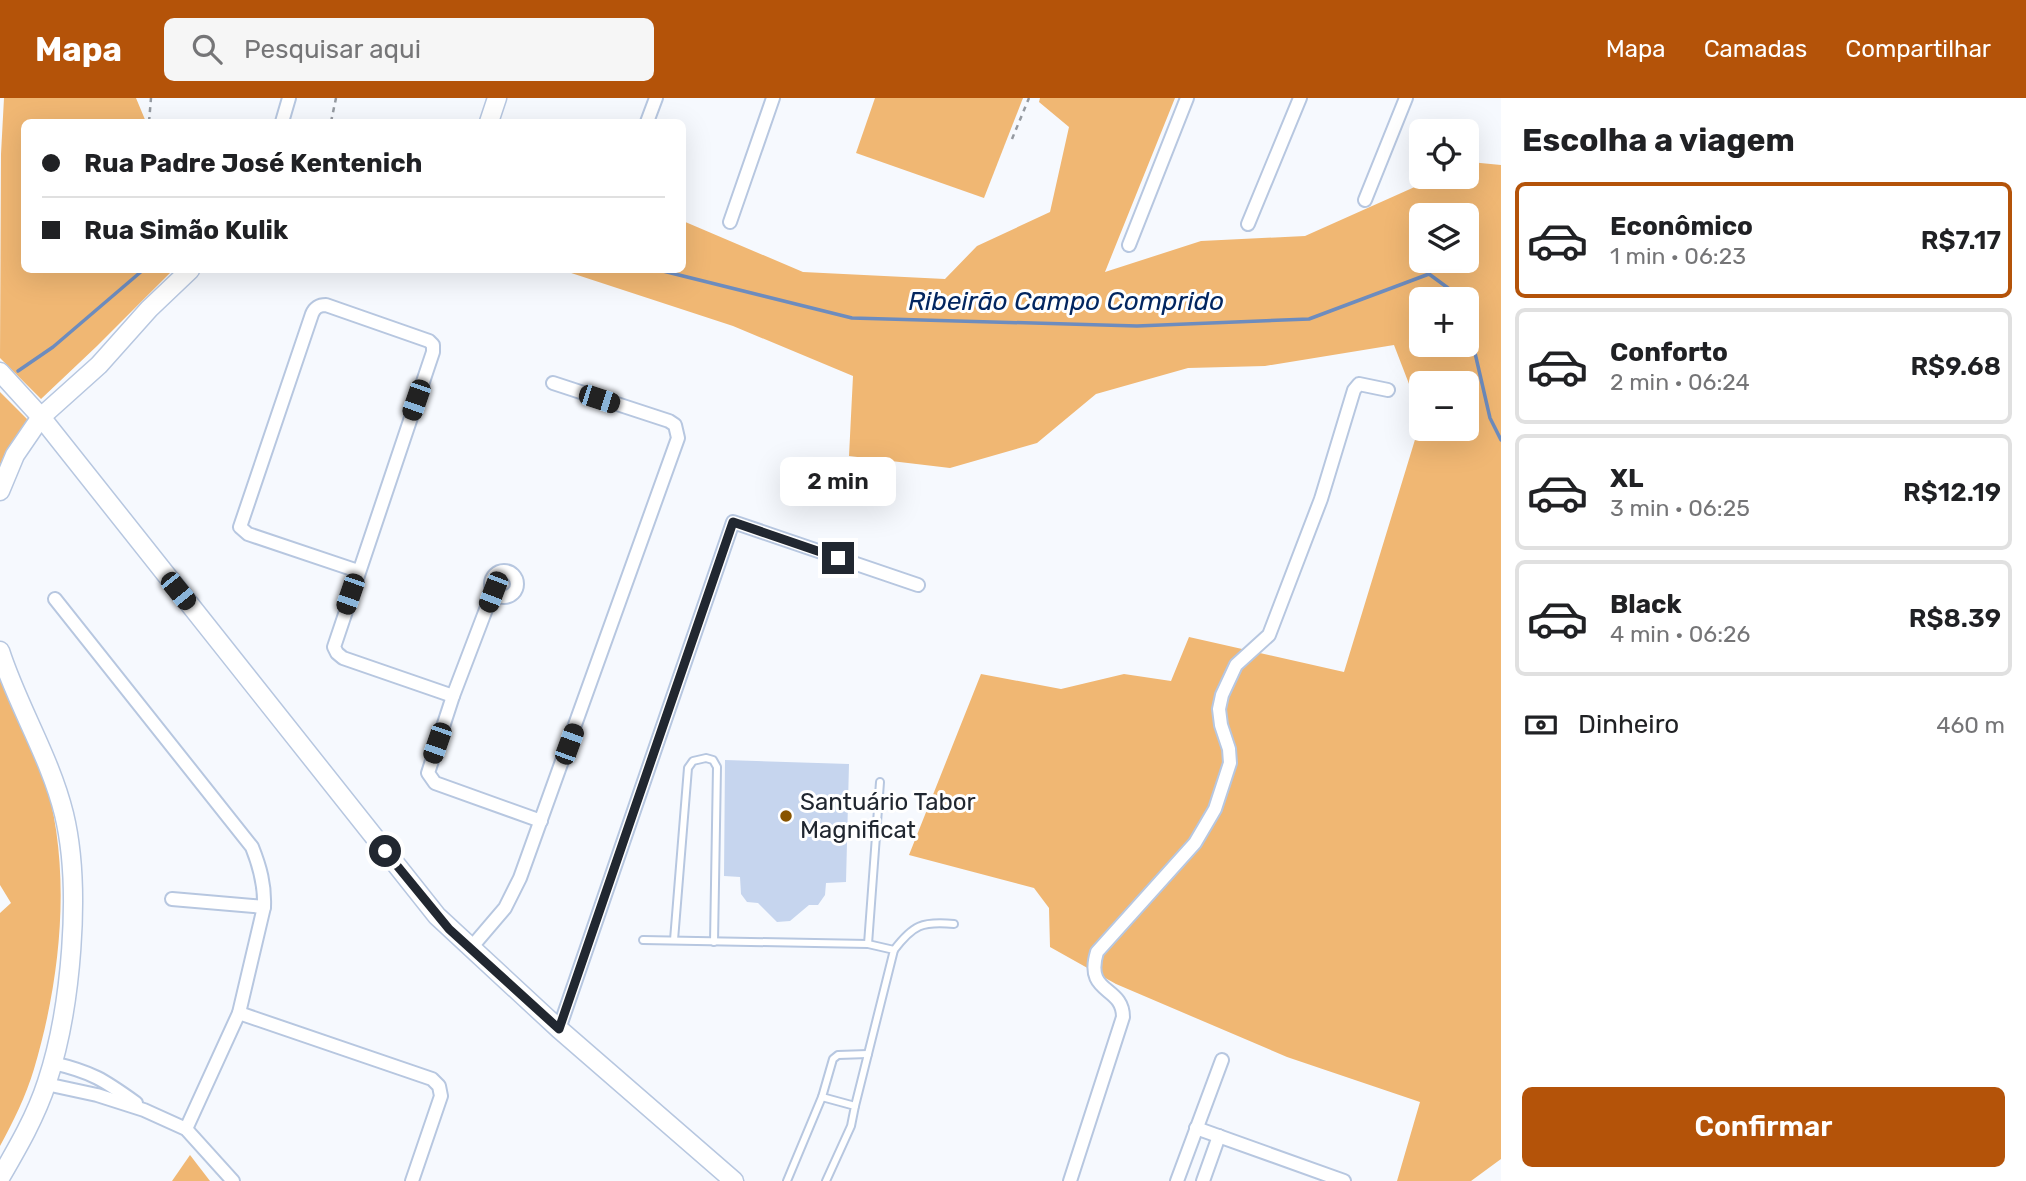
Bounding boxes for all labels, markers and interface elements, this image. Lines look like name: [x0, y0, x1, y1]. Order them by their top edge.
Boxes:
search box: [164, 18, 654, 81]
text: Mapa: [35, 30, 122, 69]
icon: search: [188, 30, 226, 68]
text: Pesquisar aqui: [244, 34, 421, 65]
text: Mapa: [1606, 35, 1666, 63]
text: Camadas: [1704, 35, 1807, 63]
text: Compartilhar: [1845, 35, 1991, 63]
map controls: [1409, 119, 1479, 441]
button: locate: [1409, 119, 1479, 189]
text: Escolha a viagem: [1522, 121, 1795, 159]
text: Rua Padre José Kentenich: [84, 148, 422, 179]
button: layers: [1409, 203, 1479, 273]
icon: car: [1526, 209, 1589, 272]
text: Econômico: [1610, 211, 1753, 242]
text: Rua Simão Kulik: [84, 215, 288, 246]
text: R$7.17: [1921, 225, 2001, 256]
text: 1 min · 06:23: [1610, 242, 1746, 270]
water label: Ribeirão Campo Comprido: [908, 286, 1224, 317]
button: +: [1409, 287, 1479, 357]
icon: car: [1526, 335, 1589, 398]
text: Conforto: [1610, 337, 1728, 368]
text: R$9.68: [1910, 351, 2001, 382]
text: 2 min · 06:24: [1610, 368, 1750, 396]
button: −: [1409, 371, 1479, 441]
car: [400, 377, 433, 423]
car: [576, 383, 623, 415]
callout: 2 min: [780, 456, 896, 505]
icon: car: [1526, 461, 1589, 524]
text: XL: [1610, 463, 1643, 494]
text: 2 min: [807, 467, 869, 495]
text: R$12.19: [1903, 477, 2001, 508]
text: 3 min · 06:25: [1610, 494, 1750, 522]
route end: [822, 542, 854, 574]
car: [157, 568, 200, 614]
car: [476, 569, 511, 615]
car: [334, 571, 367, 617]
icon: car: [1526, 587, 1589, 650]
text: Black: [1610, 589, 1682, 620]
text: R$8.39: [1909, 603, 2001, 634]
text: 4 min · 06:26: [1610, 620, 1750, 648]
icon: cash: [1522, 706, 1560, 744]
text: Dinheiro: [1578, 709, 1679, 740]
text: 460 m: [1936, 711, 2005, 739]
car: [421, 720, 454, 766]
car: [552, 721, 587, 767]
place label: Santuário Tabor Magnificat: [800, 788, 976, 844]
marker: Santuário Tabor Magnificat: [778, 808, 794, 824]
route start: [369, 835, 401, 867]
button: Confirmar: [1522, 1087, 2005, 1167]

